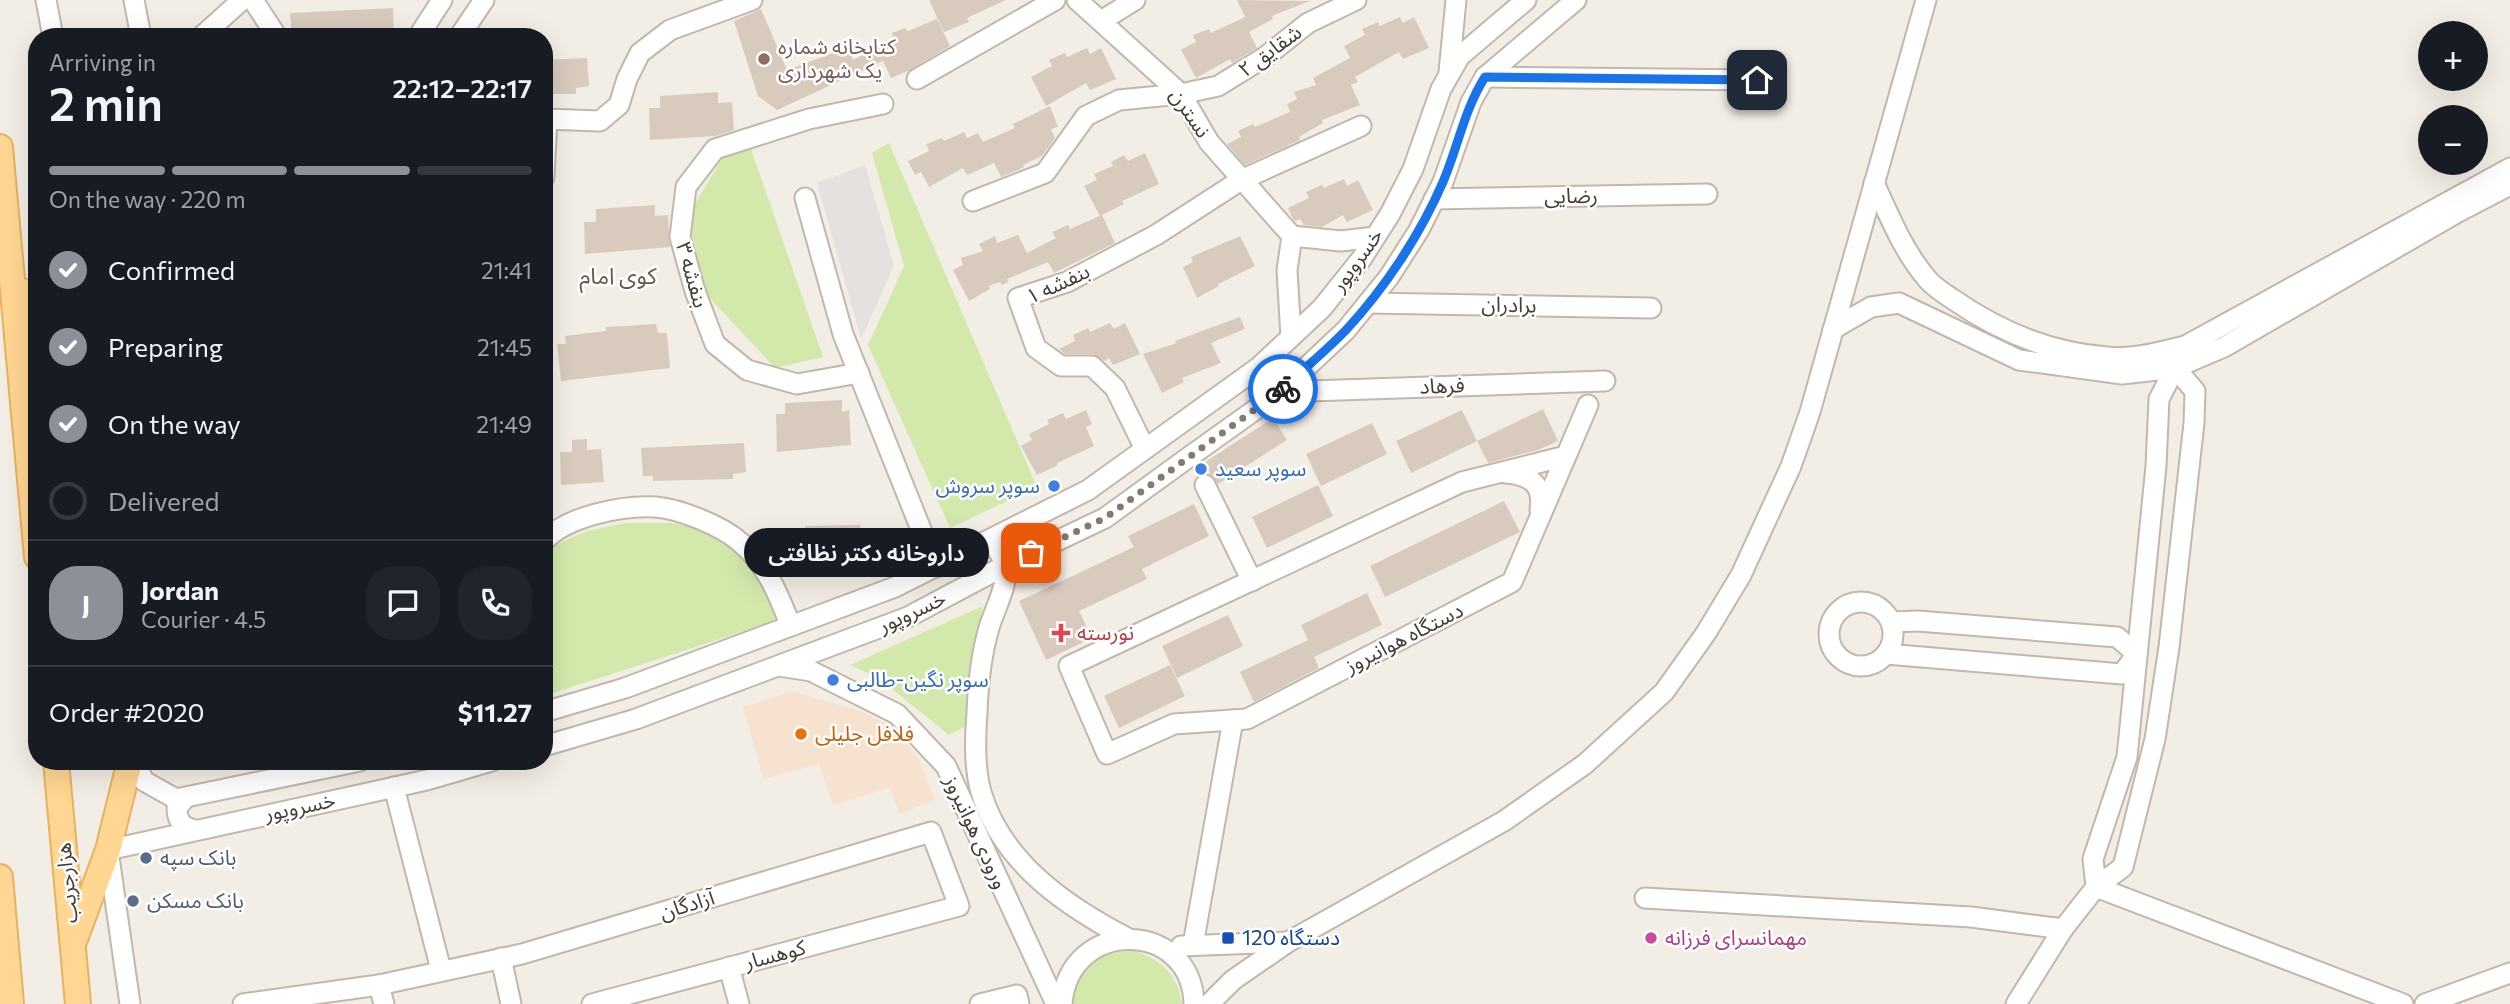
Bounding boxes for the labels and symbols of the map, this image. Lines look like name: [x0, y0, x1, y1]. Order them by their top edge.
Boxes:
street label: شقایق ۲: [1233, 18, 1307, 83]
place label: کتابخانه شماره یک شهرداری: [778, 33, 896, 83]
pin: [1727, 50, 1787, 110]
marker: کتابخانه شماره یک شهرداری: [756, 51, 772, 67]
street label: نسترن: [1165, 83, 1217, 142]
street label: رضایی: [1544, 182, 1598, 208]
street label: خسروپور: [1324, 223, 1389, 298]
street label: بنفشه ۳: [672, 239, 715, 310]
street label: بنفشه ۱: [1022, 257, 1093, 308]
district label: کوی امام: [579, 261, 657, 294]
street label: برادران: [1481, 291, 1537, 317]
courier: [1248, 354, 1318, 424]
street label: فرهاد: [1419, 371, 1465, 399]
place label: سوپر سعید: [1215, 455, 1306, 482]
marker: سوپر سعید: [1193, 461, 1209, 477]
place label: سوپر سروش: [935, 472, 1040, 499]
marker: سوپر سروش: [1046, 478, 1062, 494]
pin: [1001, 523, 1061, 583]
callout: داروخانه دکتر نظافتی: [744, 528, 989, 578]
street label: خسروپور: [873, 584, 950, 640]
street label: دستگاه هوانیروز: [1339, 596, 1467, 679]
place label: نورسته: [1077, 619, 1134, 645]
marker: نورسته: [1051, 623, 1071, 643]
place label: سوپر نگین-طالبی: [847, 666, 989, 693]
marker: سوپر نگین-طالبی: [825, 672, 841, 688]
place label: فلافل جلیلی: [815, 720, 914, 746]
marker: فلافل جلیلی: [793, 726, 809, 742]
street label: ورودی هوانیروز: [939, 770, 1015, 893]
street label: خسروپور: [261, 786, 338, 828]
street label: هزارجریب: [50, 842, 82, 925]
place label: بانک سپه: [160, 844, 236, 871]
marker: بانک سپه: [138, 850, 154, 866]
street label: آزادگان: [656, 883, 718, 925]
place label: بانک مسکن: [147, 887, 244, 913]
marker: بانک مسکن: [125, 893, 141, 909]
place label: 120 دستگاه: [1242, 924, 1340, 949]
place label: مهمانسرای فرزانه: [1665, 924, 1807, 950]
marker: 120 دستگاه: [1220, 930, 1236, 946]
marker: مهمانسرای فرزانه: [1643, 930, 1659, 946]
street label: کوهسار: [740, 933, 809, 975]

